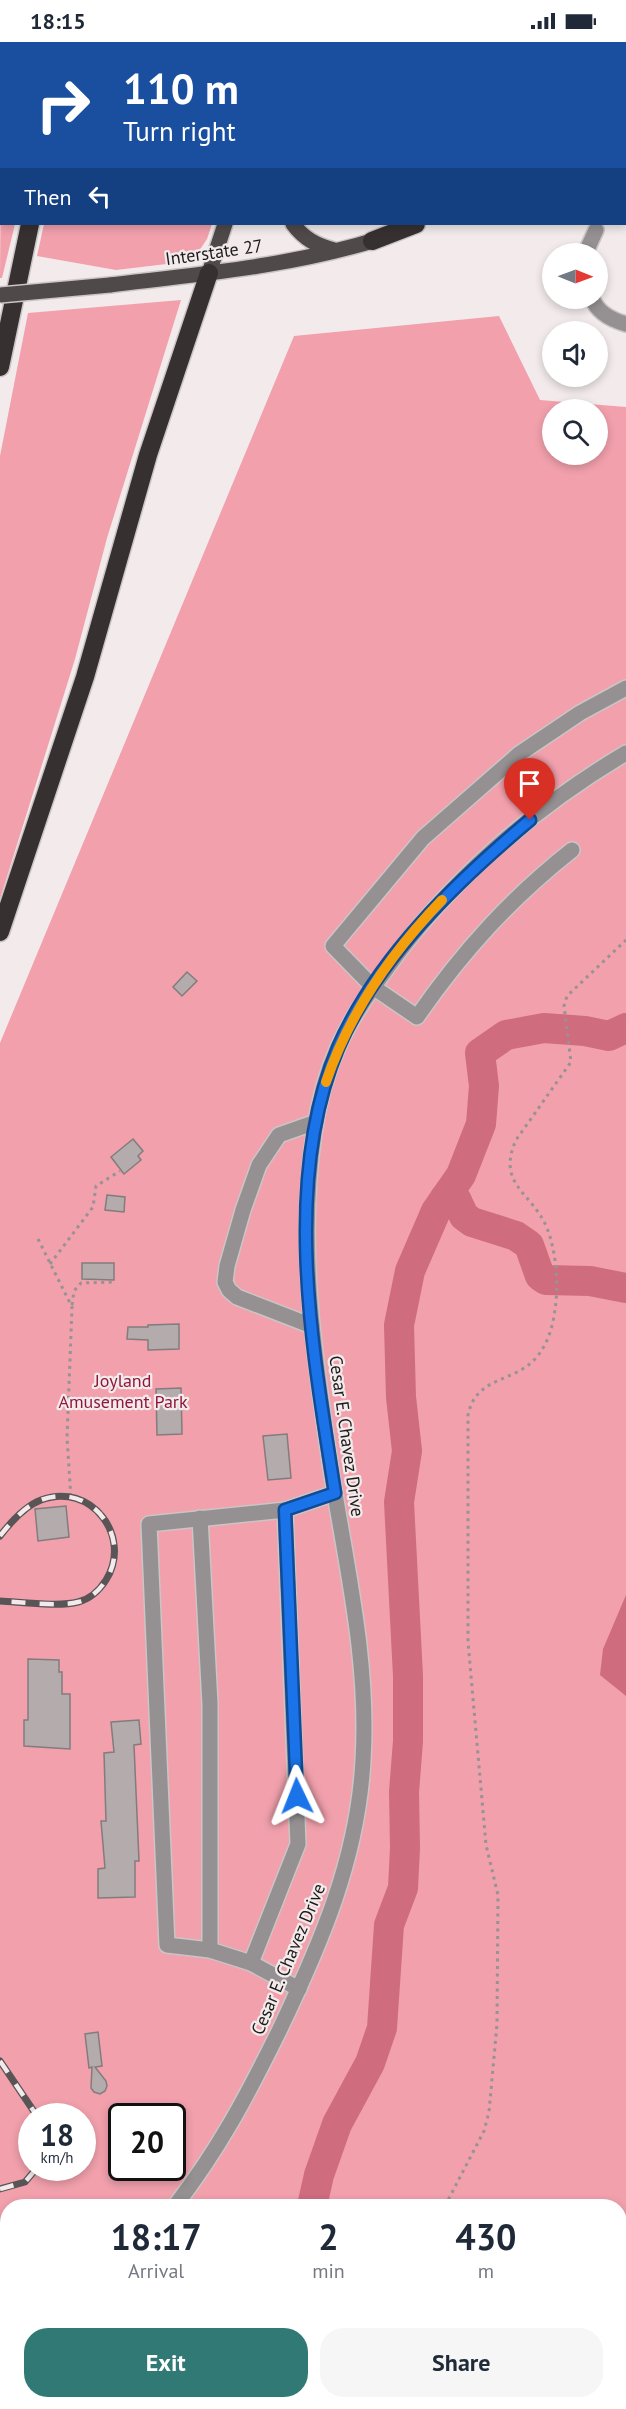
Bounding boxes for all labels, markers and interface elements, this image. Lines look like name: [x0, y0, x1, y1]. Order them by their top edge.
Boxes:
text: 18:15: [30, 7, 86, 35]
text: 110 m: [123, 61, 239, 116]
icon: right: [24, 66, 102, 144]
text: Turn right: [123, 114, 236, 148]
icon: left: [83, 180, 116, 213]
text: Then: [24, 183, 71, 211]
street label: Interstate 27: [164, 234, 264, 270]
north arrow: [542, 243, 608, 309]
map controls: [542, 243, 608, 465]
button: sound: [542, 321, 608, 387]
button: search: [542, 399, 608, 465]
pin: [504, 758, 555, 820]
icon: arrive: [513, 767, 546, 800]
street label: Cesar E. Chavez Drive: [324, 1354, 370, 1518]
park label: Joyland Amusement Park: [58, 1369, 188, 1413]
position arrow: [265, 1764, 329, 1828]
street label: Cesar E. Chavez Drive: [246, 1880, 330, 2038]
speed limit sign: 20: [108, 2103, 186, 2181]
text: 18: [40, 2115, 74, 2154]
text: km/h: [41, 2148, 73, 2167]
text: 18:17: [110, 2213, 202, 2260]
text: 2: [318, 2213, 339, 2260]
text: 430: [455, 2213, 517, 2260]
text: Arrival: [128, 2258, 184, 2284]
text: min: [312, 2258, 345, 2284]
text: m: [478, 2258, 494, 2284]
button: Exit: [24, 2328, 308, 2397]
button: Share: [320, 2328, 603, 2397]

